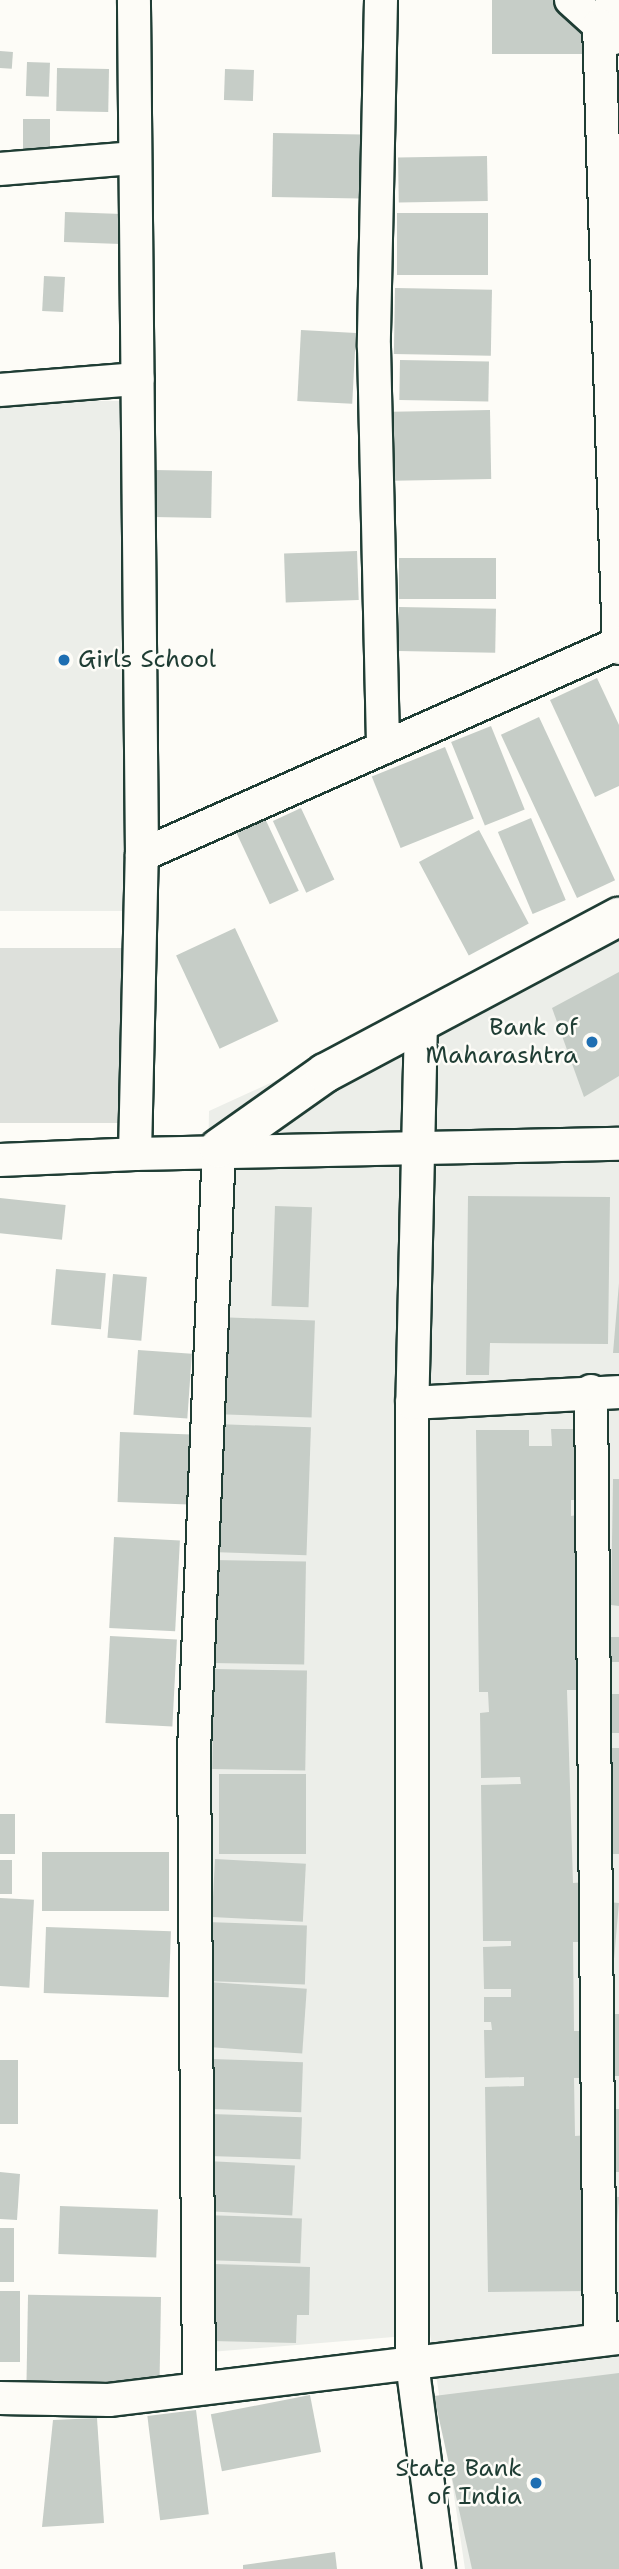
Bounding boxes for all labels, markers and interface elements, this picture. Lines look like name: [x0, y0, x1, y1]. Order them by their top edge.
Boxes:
place label: Girls School: [78, 646, 216, 674]
marker: Girls School: [56, 652, 72, 668]
place label: Bank of Maharashtra: [425, 1014, 578, 1070]
marker: Bank of Maharashtra: [584, 1034, 600, 1050]
place label: State Bank of India: [395, 2455, 522, 2511]
marker: State Bank of India: [528, 2475, 544, 2491]

